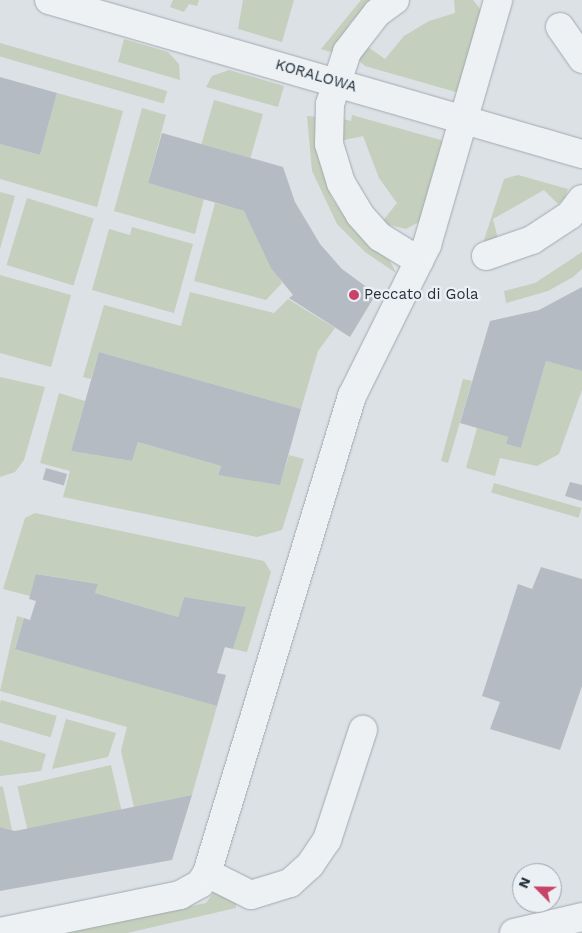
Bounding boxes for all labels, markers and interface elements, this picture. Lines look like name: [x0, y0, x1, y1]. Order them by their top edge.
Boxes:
street label: KORALOWA: [273, 56, 359, 96]
place label: Peccato di Gola: [364, 286, 479, 304]
marker: Peccato di Gola: [348, 289, 360, 301]
north arrow: [512, 863, 562, 913]
text: N: [515, 875, 534, 890]

